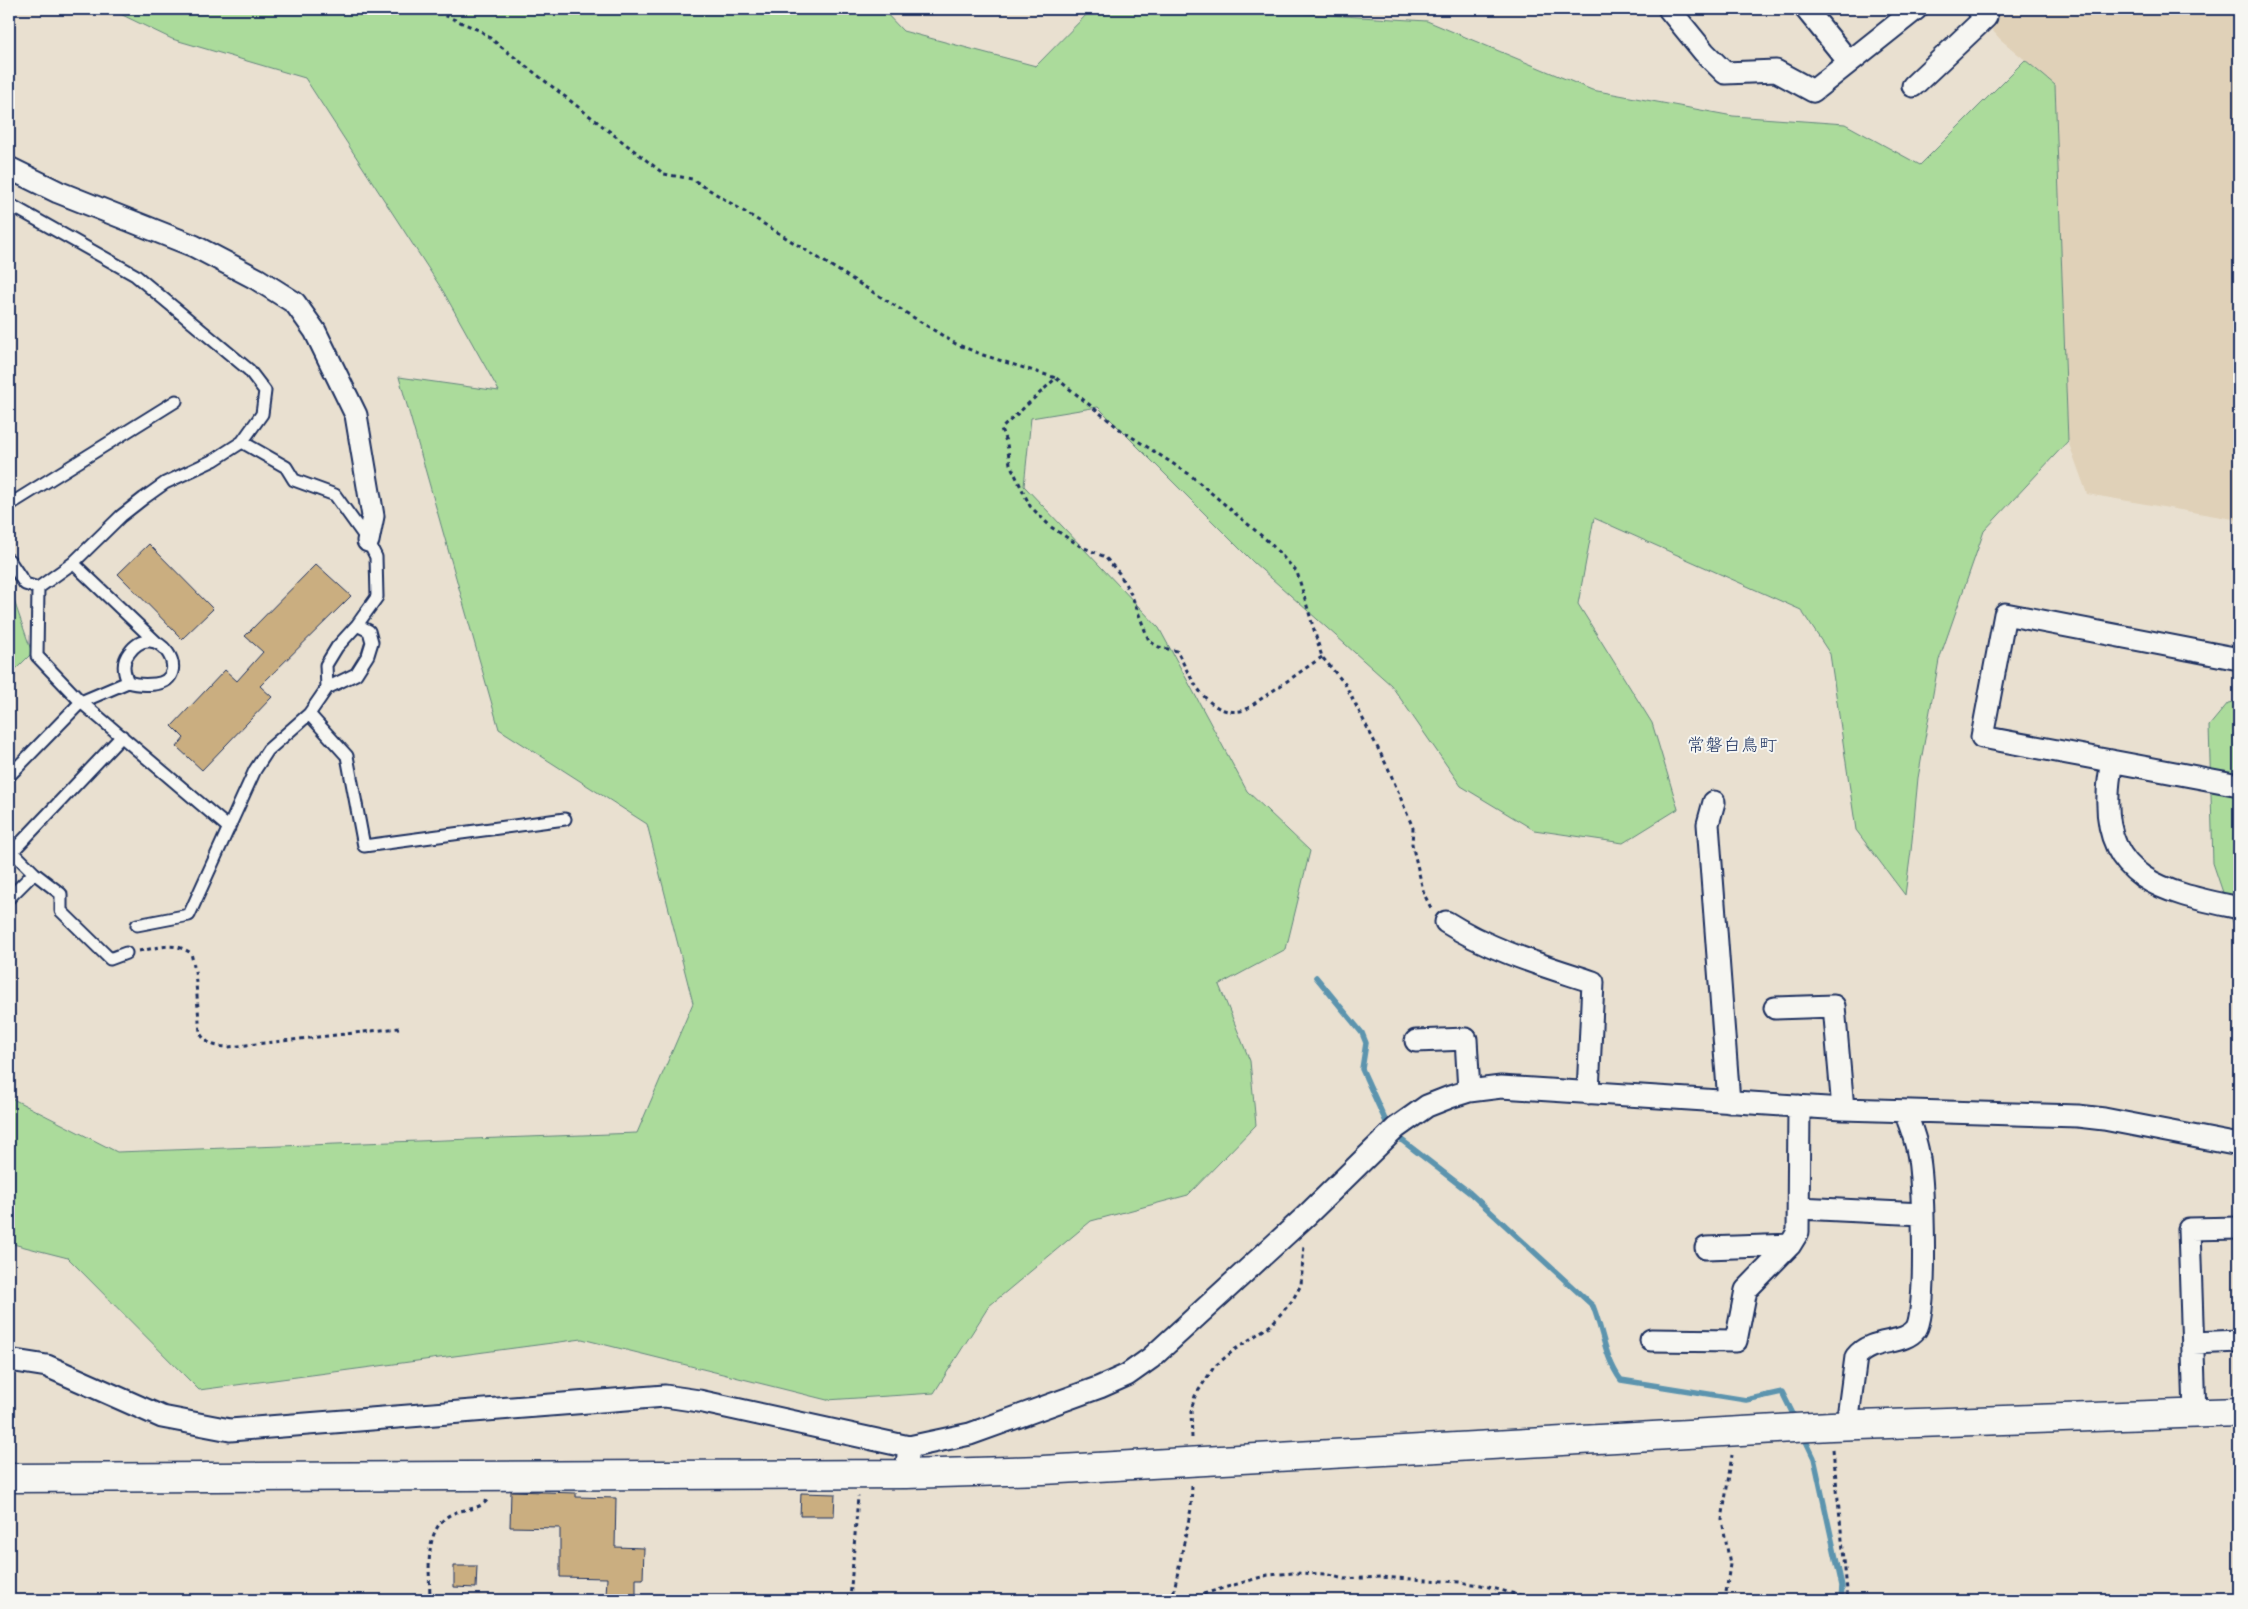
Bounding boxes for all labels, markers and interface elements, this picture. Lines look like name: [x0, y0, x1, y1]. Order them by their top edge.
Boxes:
district label: 常磐白鳥町: [1687, 734, 1777, 757]

